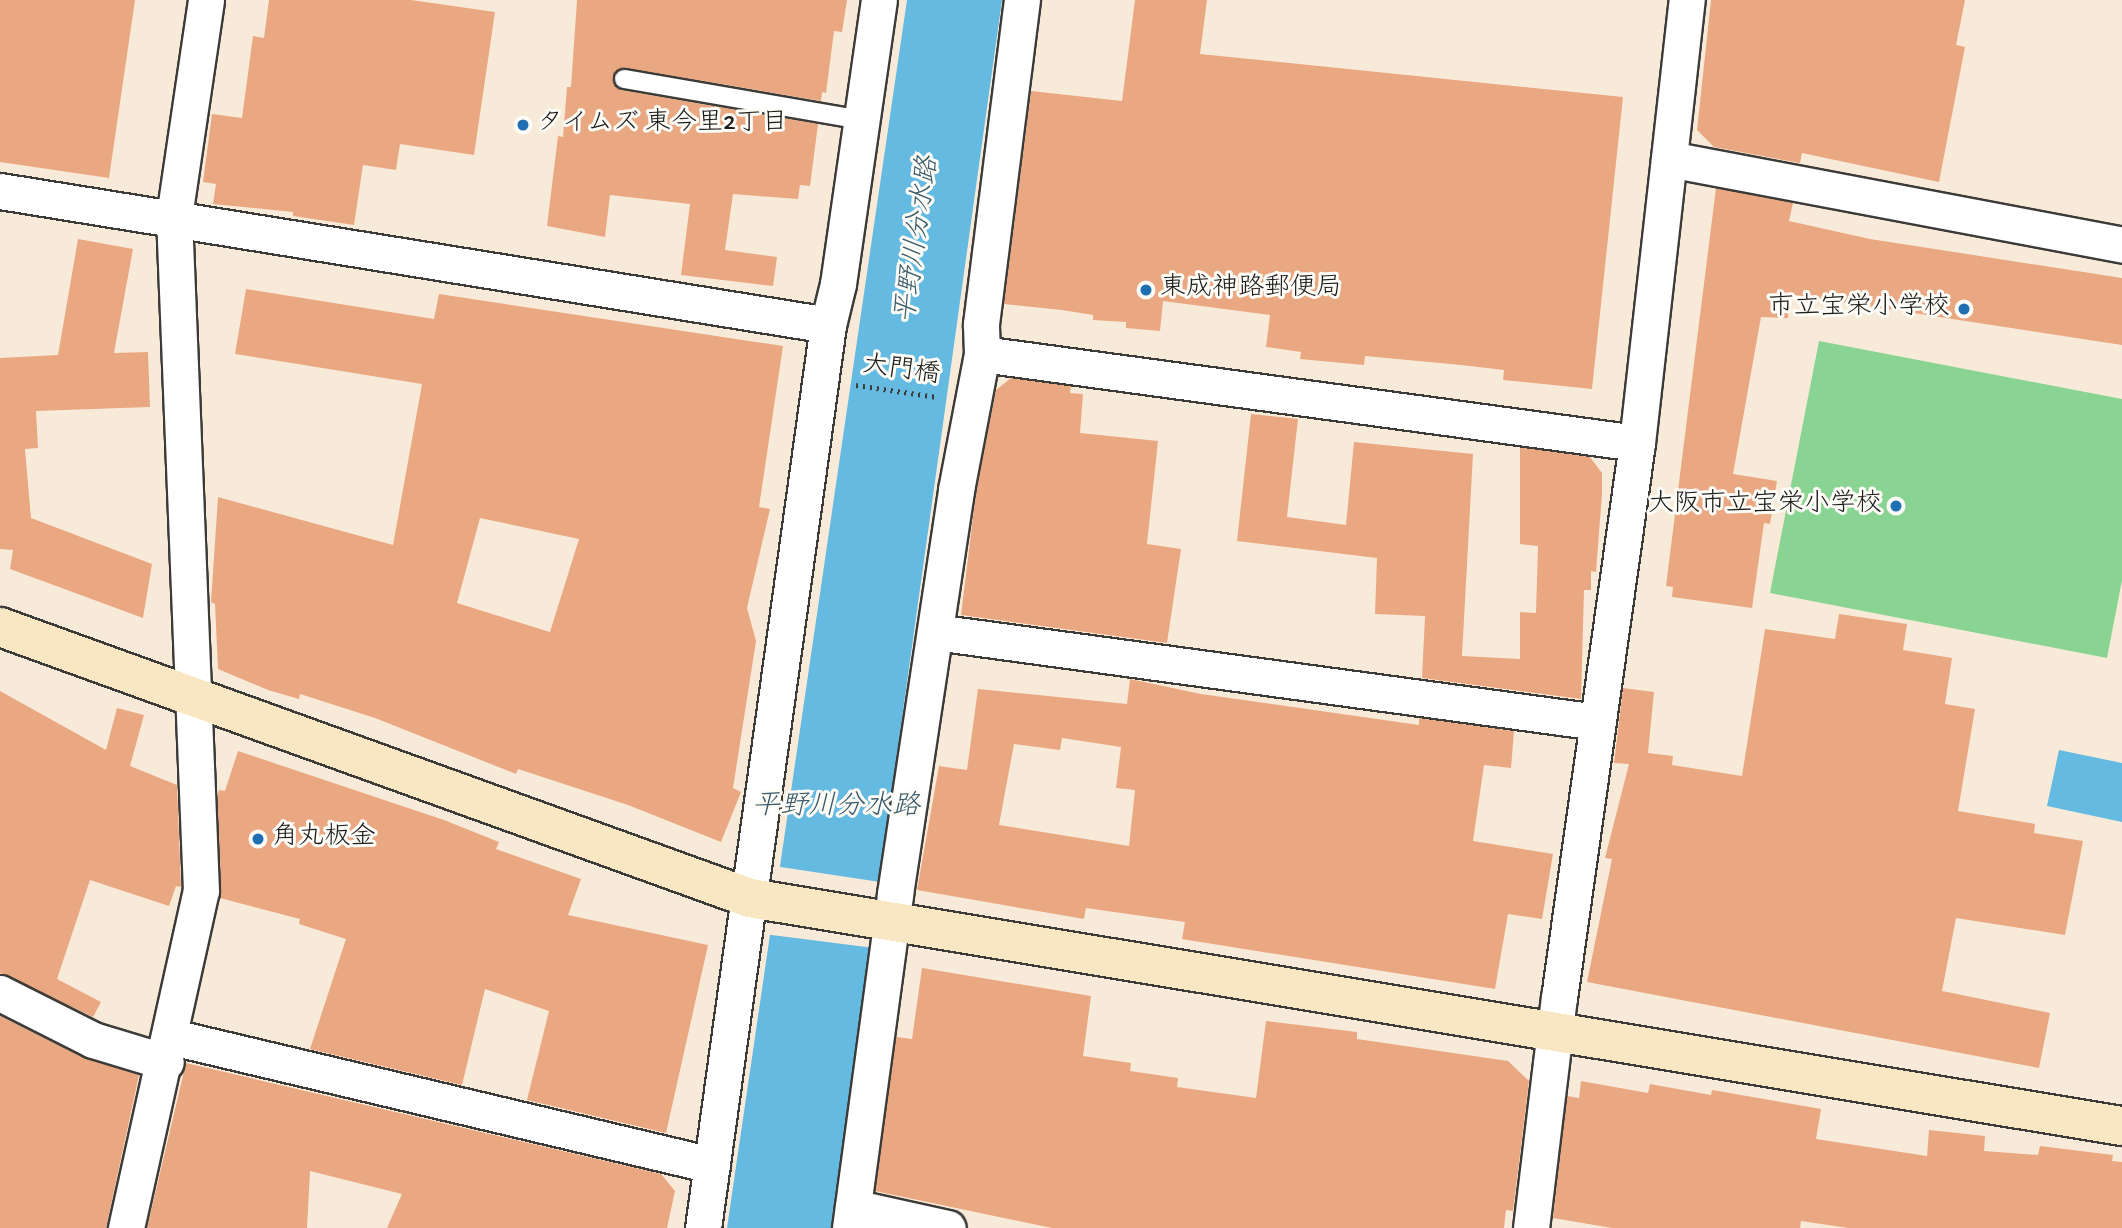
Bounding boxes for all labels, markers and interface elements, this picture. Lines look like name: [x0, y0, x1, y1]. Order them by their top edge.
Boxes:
place label: タイムズ 東今里2丁目: [537, 109, 790, 141]
marker: タイムズ 東今里2丁目: [515, 117, 531, 133]
water label: 平野川分水路: [891, 154, 947, 326]
place label: 東成神路郵便局: [1160, 274, 1342, 306]
marker: 東成神路郵便局: [1138, 282, 1154, 298]
place label: 市立宝栄小学校: [1768, 293, 1950, 325]
marker: 市立宝栄小学校: [1956, 301, 1972, 317]
street label: 大門橋: [860, 351, 942, 393]
place label: 大阪市立宝栄小学校: [1648, 490, 1882, 522]
marker: 大阪市立宝栄小学校: [1888, 498, 1904, 514]
water label: 平野川分水路: [752, 791, 920, 825]
place label: 角丸板金: [272, 823, 376, 855]
marker: 角丸板金: [250, 831, 266, 847]

